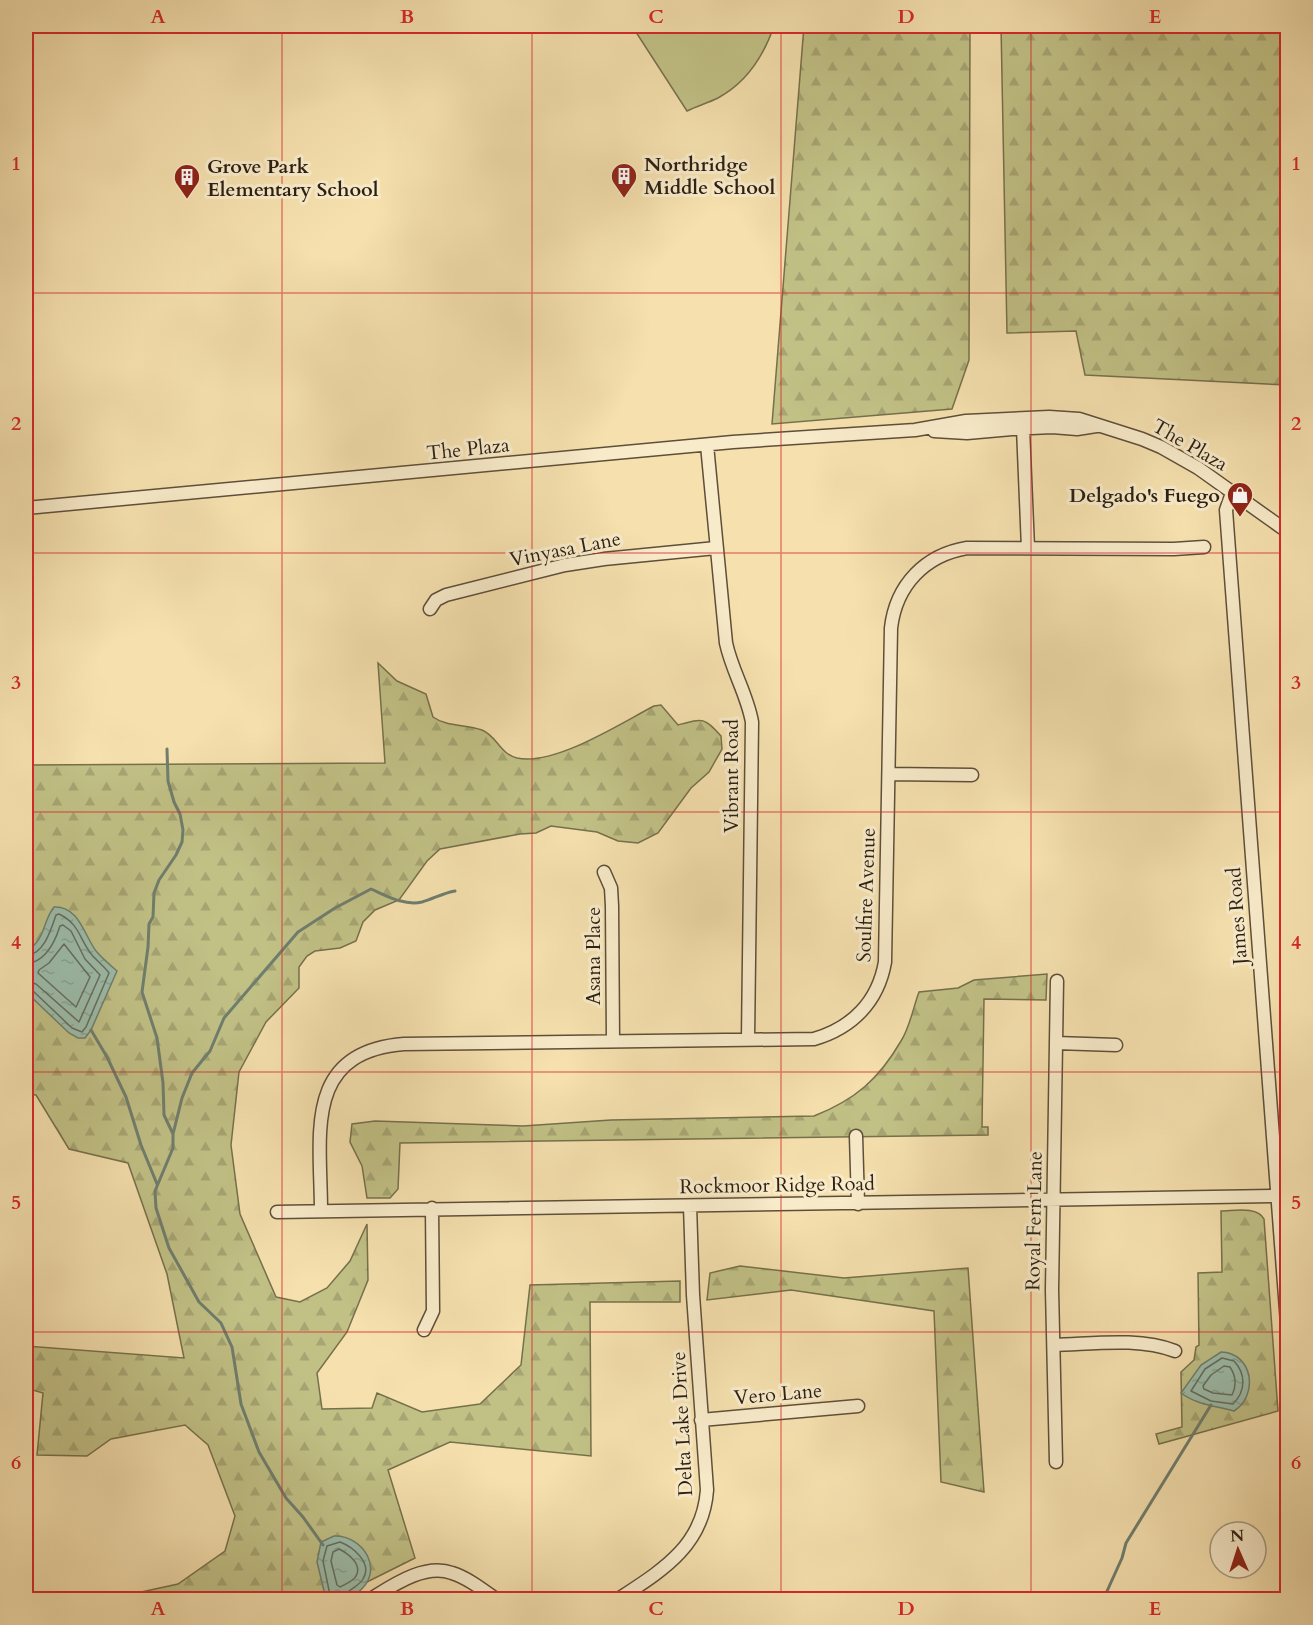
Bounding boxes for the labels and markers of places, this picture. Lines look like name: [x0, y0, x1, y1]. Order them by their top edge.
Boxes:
place label: Northridge Middle School: [644, 151, 776, 201]
place label: Grove Park Elementary School: [207, 153, 379, 203]
building icon: Northridge Middle School: [609, 161, 639, 199]
building icon: Grove Park Elementary School: [172, 162, 202, 200]
shop icon: Delgado's Fuego: [1225, 480, 1255, 518]
place label: Delgado's Fuego: [1069, 482, 1220, 509]

